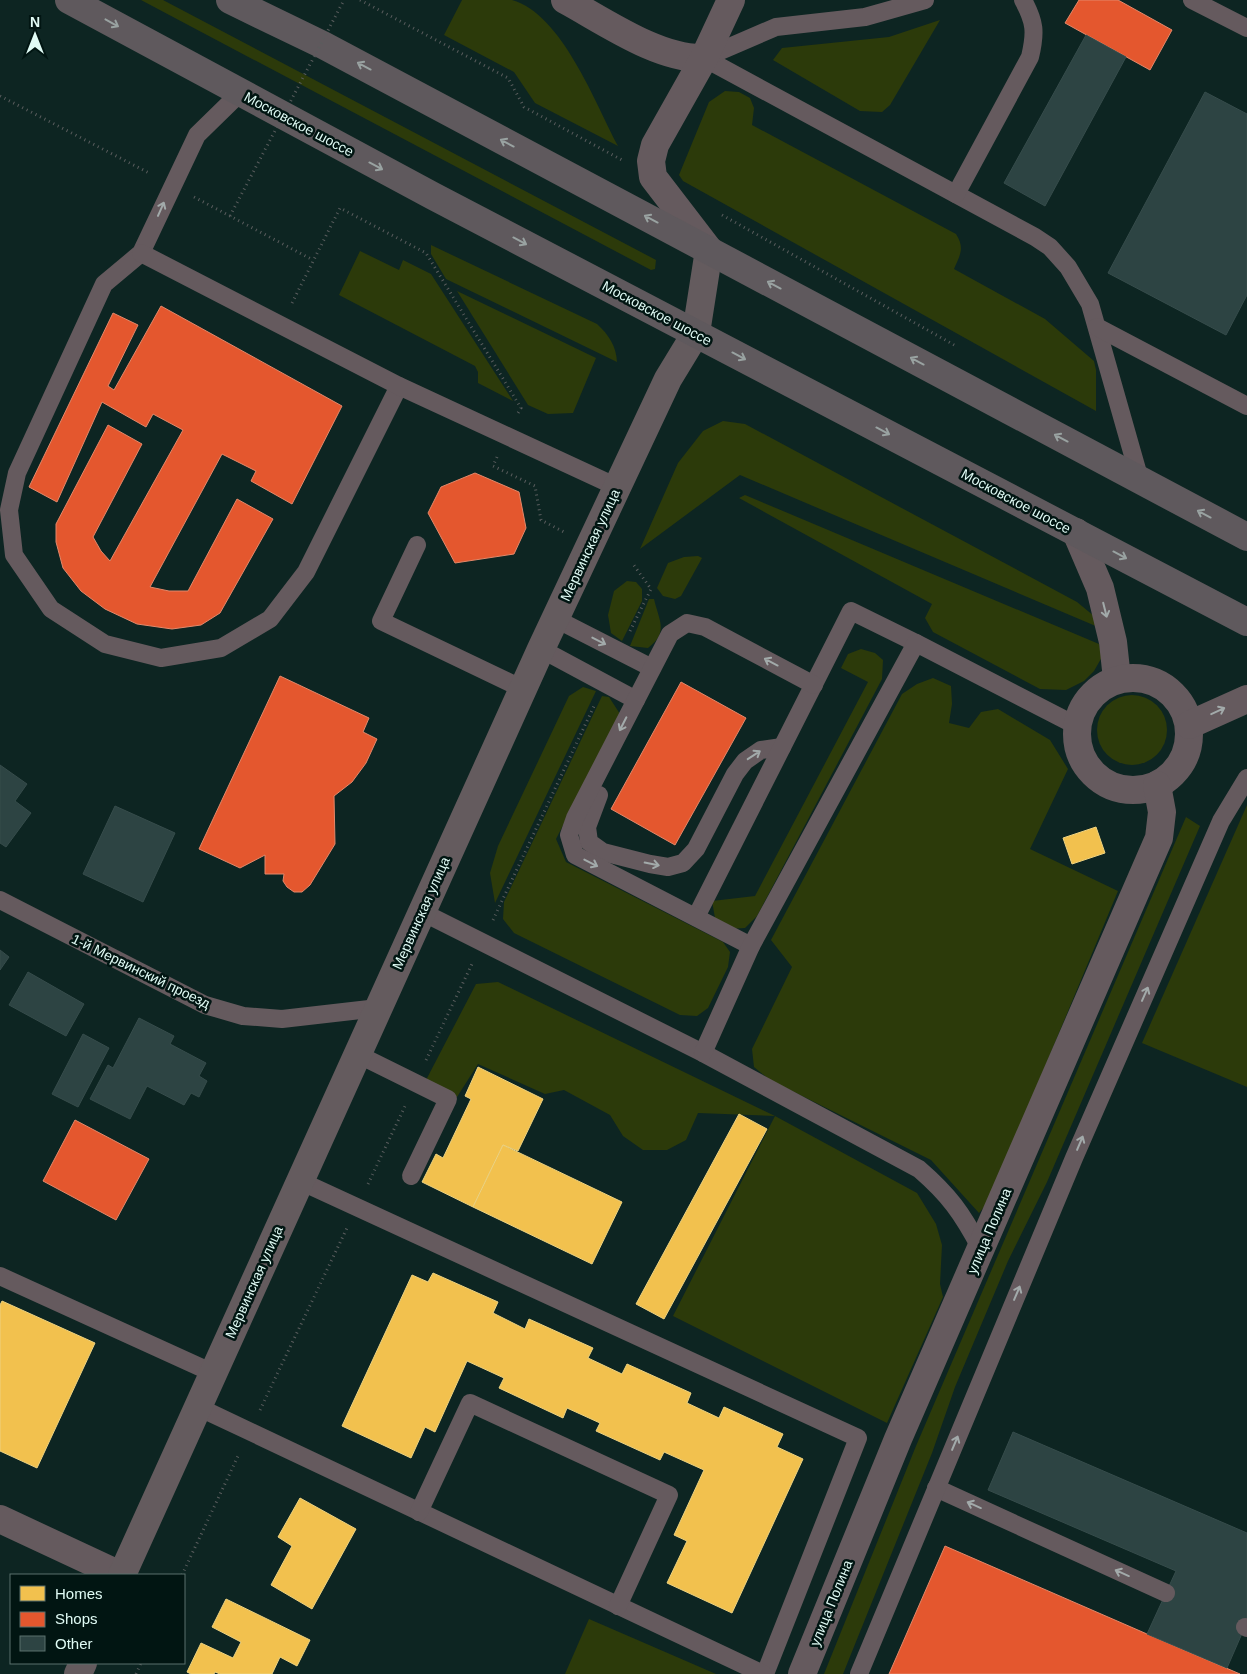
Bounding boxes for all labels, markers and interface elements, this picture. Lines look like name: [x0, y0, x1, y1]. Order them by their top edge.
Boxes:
north arrow: [10, 10, 60, 60]
text: N: [30, 14, 40, 30]
one-way arrow: [104, 19, 119, 28]
one-way arrow: [356, 61, 371, 71]
street label: Московское шоссе: [242, 88, 357, 160]
one-way arrow: [500, 138, 515, 147]
one-way arrow: [368, 161, 383, 171]
one-way arrow: [156, 202, 166, 217]
one-way arrow: [643, 214, 658, 224]
one-way arrow: [512, 236, 527, 246]
street label: Московское шоссе: [600, 277, 715, 349]
one-way arrow: [767, 280, 782, 289]
one-way arrow: [731, 352, 746, 361]
one-way arrow: [910, 356, 925, 366]
one-way arrow: [875, 427, 890, 436]
one-way arrow: [1053, 433, 1068, 443]
street label: Московское шоссе: [959, 465, 1074, 537]
street label: Мервинская улица: [557, 486, 623, 603]
one-way arrow: [1197, 509, 1212, 518]
one-way arrow: [1112, 551, 1127, 560]
one-way arrow: [1101, 602, 1110, 618]
one-way arrow: [591, 637, 606, 646]
one-way arrow: [764, 657, 779, 666]
one-way arrow: [1210, 706, 1225, 716]
one-way arrow: [618, 717, 628, 732]
one-way arrow: [747, 749, 761, 760]
street label: Мервинская улица: [389, 854, 453, 972]
one-way arrow: [583, 859, 598, 868]
one-way arrow: [644, 860, 660, 870]
street label: 1-й Мервинский проезд: [69, 930, 213, 1012]
one-way arrow: [1140, 987, 1150, 1002]
one-way arrow: [1077, 1136, 1086, 1151]
street label: улица Полина: [964, 1186, 1014, 1276]
street label: Мервинская улица: [222, 1223, 286, 1341]
one-way arrow: [1013, 1286, 1023, 1301]
one-way arrow: [950, 1436, 960, 1451]
one-way arrow: [967, 1500, 982, 1510]
street label: улица Полина: [806, 1557, 856, 1648]
one-way arrow: [1115, 1567, 1130, 1577]
legend: [10, 1574, 185, 1664]
text: Homes: [55, 1585, 103, 1602]
text: Shops: [55, 1610, 98, 1627]
text: Other: [55, 1635, 93, 1652]

